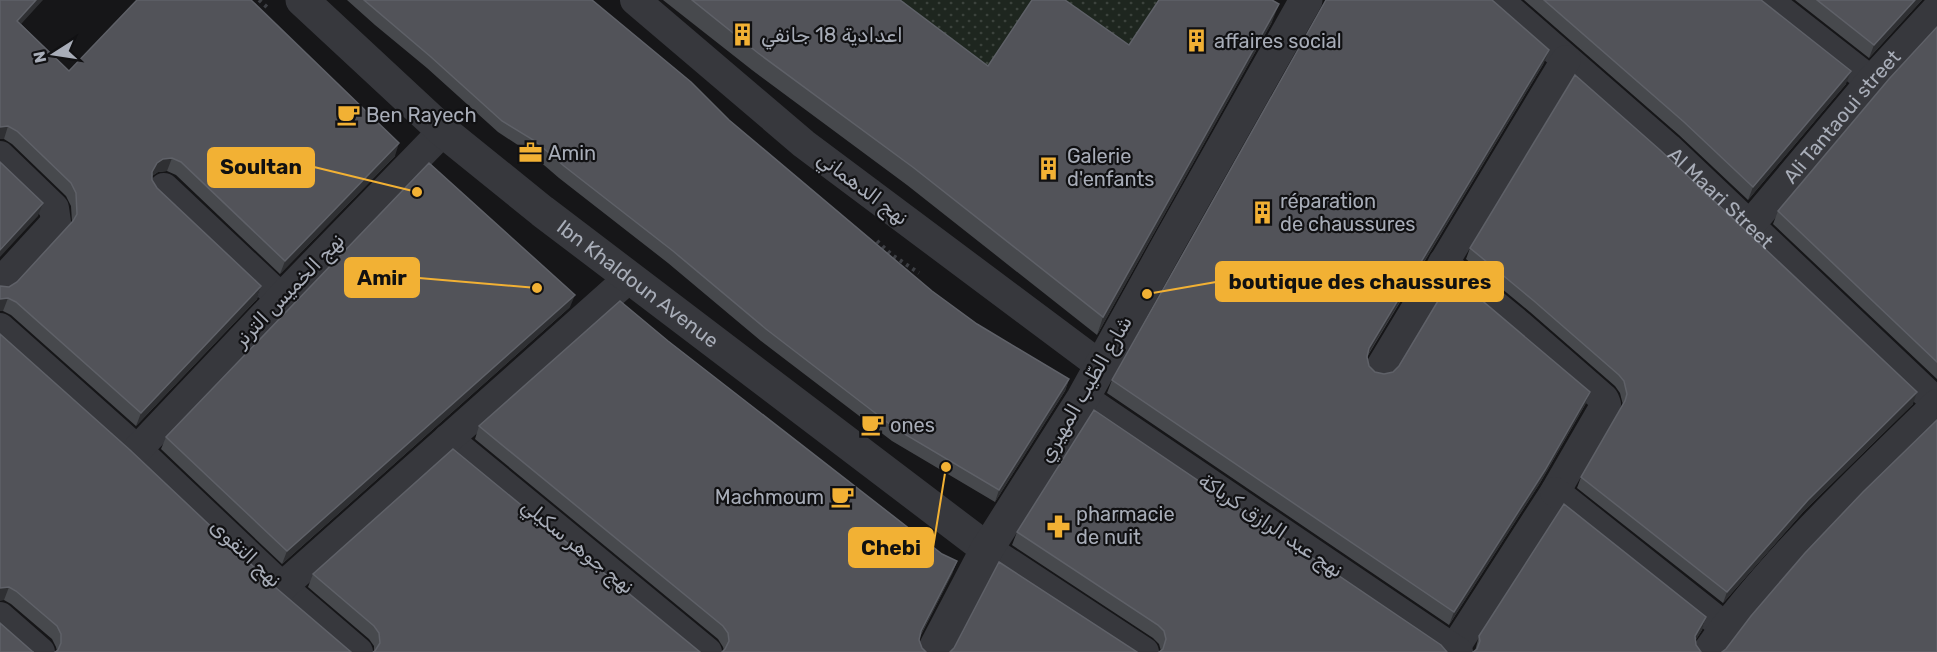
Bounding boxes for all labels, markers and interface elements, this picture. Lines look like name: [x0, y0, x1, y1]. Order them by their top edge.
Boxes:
building icon: اعدادية 18 جانفي: [730, 22, 756, 48]
place label: اعدادية 18 جانفي: [761, 23, 903, 50]
north arrow: [24, 24, 84, 84]
building icon: affaires social: [1183, 28, 1209, 54]
place label: affaires social: [1214, 29, 1342, 53]
street label: Ali Tantaoui street: [1778, 45, 1906, 188]
text: N: [29, 49, 50, 65]
cafe icon: Ben Rayech: [335, 102, 361, 128]
place label: Ben Rayech: [366, 103, 477, 127]
office icon: Amin: [517, 140, 543, 166]
place label: Amin: [548, 141, 596, 165]
street label: Al Maari Street: [1663, 142, 1779, 254]
place label: Galerie d'enfants: [1067, 144, 1154, 191]
street label: نهج الدهماني: [811, 146, 913, 232]
callout: Soultan: [208, 148, 314, 187]
text: Soultan: [220, 154, 302, 179]
building icon: Galerie d'enfants: [1036, 155, 1062, 181]
place label: réparation de chaussures: [1280, 189, 1416, 236]
building icon: réparation de chaussures: [1249, 199, 1275, 225]
street label: Ibn Khaldoun Avenue: [552, 215, 723, 353]
street label: نهج الخميس الترنر: [228, 228, 351, 354]
callout: Amir: [345, 258, 419, 297]
callout: boutique des chaussures: [1216, 262, 1503, 301]
text: Amir: [357, 265, 407, 290]
text: boutique des chaussures: [1229, 269, 1491, 294]
street label: شارع الطّيب المهيري: [1033, 311, 1138, 468]
cafe icon: ones: [859, 412, 885, 438]
place label: ones: [890, 413, 935, 437]
street label: نهج عبد الرازق كرباكة: [1193, 468, 1348, 584]
cafe icon: Machmoum: [829, 484, 855, 510]
place label: Machmoum: [715, 485, 824, 509]
street label: نهج جوهر سكيلي: [515, 493, 639, 601]
place label: pharmacie de nuit: [1076, 502, 1175, 549]
pharmacy icon: pharmacie de nuit: [1045, 513, 1071, 539]
street label: نهج التقوى: [204, 514, 287, 594]
callout: Chebi: [849, 528, 933, 567]
text: Chebi: [861, 535, 921, 560]

